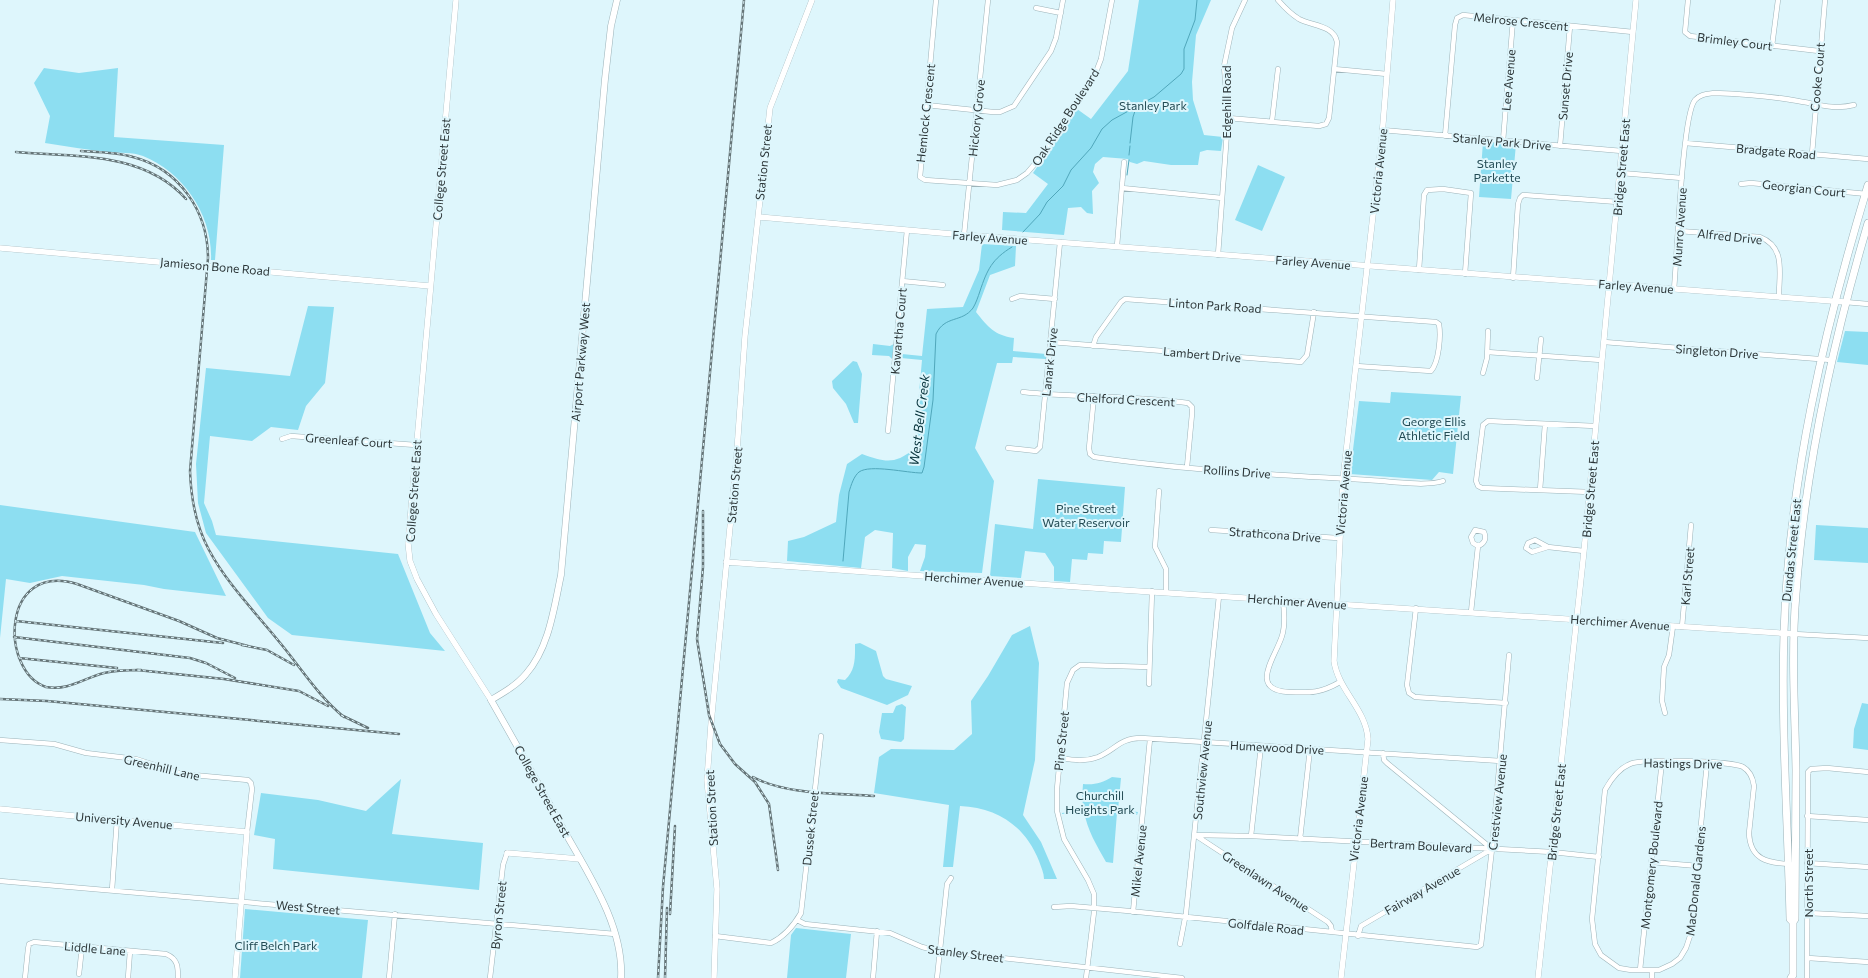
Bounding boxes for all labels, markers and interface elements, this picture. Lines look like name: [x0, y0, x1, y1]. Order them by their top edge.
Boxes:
street label: Melrose Crescent: [1473, 9, 1569, 33]
street label: Brimley Court: [1697, 29, 1773, 53]
street label: Cooke Court: [1807, 42, 1827, 112]
street label: Lee Avenue: [1498, 49, 1518, 111]
street label: Sunset Drive: [1555, 51, 1575, 121]
street label: Hemlock Crescent: [913, 63, 937, 163]
street label: Edgehill Road: [1219, 65, 1233, 139]
street label: Oak Ridge Boulevard: [1028, 66, 1102, 168]
street label: Hickory Grove: [965, 79, 987, 157]
park label: Stanley Park: [1119, 98, 1187, 112]
street label: College Street East: [430, 117, 452, 221]
street label: Bridge Street East: [1610, 118, 1632, 216]
street label: Station Street: [752, 123, 774, 201]
street label: Victoria Avenue: [1367, 128, 1389, 214]
street label: Stanley Park Drive: [1452, 130, 1552, 152]
street label: Bradgate Road: [1736, 141, 1816, 161]
park label: Stanley Parkette: [1473, 156, 1521, 184]
street label: Georgian Court: [1762, 177, 1847, 199]
street label: Munro Avenue: [1669, 187, 1689, 267]
street label: Alfred Drive: [1697, 226, 1763, 246]
street label: Farley Avenue: [952, 227, 1028, 247]
street label: Farley Avenue: [1275, 252, 1351, 272]
street label: Jamieson Bone Road: [160, 254, 270, 279]
street label: Farley Avenue: [1598, 276, 1674, 296]
street label: Kawartha Court: [887, 287, 909, 375]
street label: Linton Park Road: [1168, 295, 1262, 315]
street label: Airport Parkway West: [568, 302, 592, 422]
street label: Lanark Drive: [1038, 327, 1060, 397]
street label: Singleton Drive: [1675, 341, 1759, 361]
street label: Lambert Drive: [1163, 344, 1241, 364]
water label: West Bell Creek: [905, 372, 933, 467]
street label: Chelford Crescent: [1076, 389, 1176, 409]
park label: George Ellis Athletic Field: [1398, 414, 1470, 442]
street label: Greenleaf Court: [305, 430, 393, 450]
street label: College Street East: [402, 439, 424, 543]
street label: Bridge Street East: [1579, 440, 1601, 538]
street label: Station Street: [724, 446, 744, 524]
street label: Victoria Avenue: [1332, 450, 1354, 536]
street label: Rollins Drive: [1203, 462, 1271, 480]
street label: Dundas Street East: [1779, 498, 1803, 602]
park label: Pine Street Water Reservoir: [1042, 501, 1130, 529]
street label: Strathcona Drive: [1229, 524, 1321, 544]
street label: Karl Street: [1677, 546, 1697, 606]
street label: Herchimer Avenue: [924, 569, 1024, 589]
street label: Herchimer Avenue: [1247, 591, 1347, 611]
street label: Herchimer Avenue: [1570, 612, 1670, 632]
street label: Pine Street: [1051, 710, 1071, 772]
street label: Southview Avenue: [1190, 720, 1214, 820]
street label: Humewood Drive: [1230, 738, 1324, 756]
street label: College Street East: [512, 743, 574, 839]
street label: Greenhill Lane: [123, 751, 201, 783]
street label: Crestview Avenue: [1485, 753, 1509, 851]
street label: Hastings Drive: [1643, 755, 1723, 771]
street label: Bridge Street East: [1544, 763, 1568, 861]
street label: Station Street: [702, 769, 720, 847]
street label: Victoria Avenue: [1346, 776, 1370, 862]
park label: Churchill Heights Park: [1065, 788, 1135, 816]
street label: Dussek Street: [799, 790, 821, 866]
street label: Montgomery Boulevard: [1637, 800, 1665, 930]
street label: University Avenue: [75, 809, 173, 831]
street label: Mikel Avenue: [1127, 824, 1149, 898]
street label: MacDonald Gardens: [1682, 825, 1708, 937]
street label: Bertram Boulevard: [1370, 835, 1472, 855]
street label: Greenlawn Avenue: [1220, 848, 1312, 914]
street label: North Street: [1801, 848, 1815, 918]
street label: Fairway Avenue: [1382, 863, 1462, 917]
street label: Byron Street: [487, 880, 509, 950]
street label: West Street: [275, 897, 341, 917]
street label: Golfdale Road: [1227, 915, 1305, 937]
street label: Liddle Lane: [64, 938, 126, 958]
park label: Cliff Belch Park: [234, 938, 318, 952]
street label: Stanley Street: [927, 941, 1005, 965]

